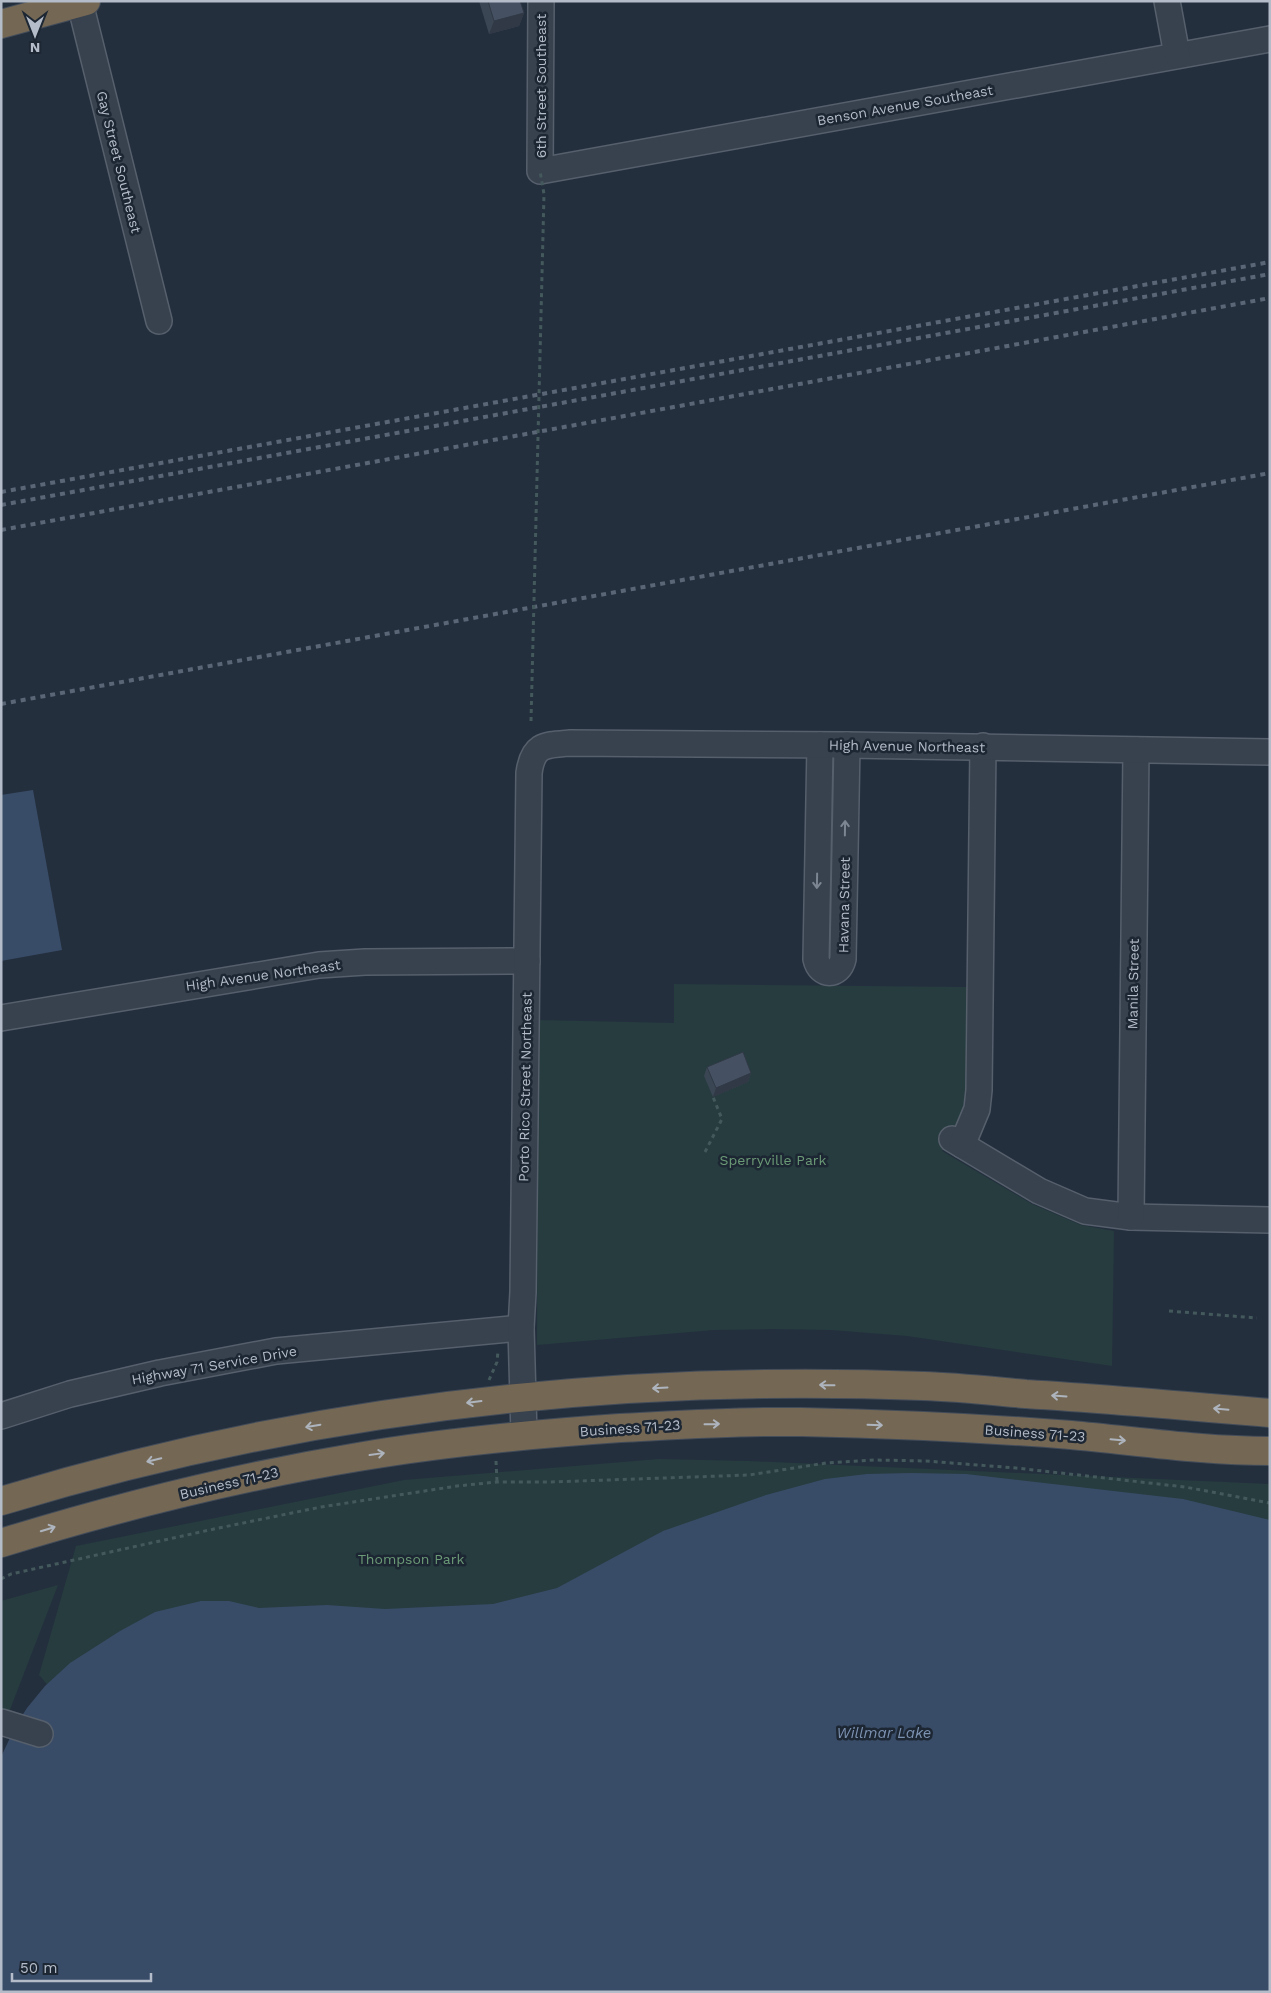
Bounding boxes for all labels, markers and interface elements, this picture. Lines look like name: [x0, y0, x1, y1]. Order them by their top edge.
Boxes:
north arrow: [10, 10, 60, 60]
street label: 6th Street Southeast: [533, 14, 549, 158]
text: N: [30, 40, 40, 56]
street label: Benson Avenue Southeast: [816, 82, 994, 128]
street label: Gay Street Southeast: [94, 89, 144, 235]
street label: High Avenue Northeast: [829, 737, 985, 755]
one-way arrow: [840, 820, 850, 836]
street label: Havana Street: [835, 857, 853, 953]
one-way arrow: [812, 873, 822, 889]
street label: Manila Street: [1124, 938, 1142, 1030]
street label: High Avenue Northeast: [185, 956, 342, 994]
street label: Porto Rico Street Northeast: [515, 992, 535, 1182]
park label: Sperryville Park: [720, 1152, 827, 1168]
street label: Highway 71 Service Drive: [130, 1343, 298, 1387]
one-way arrow: [819, 1380, 836, 1390]
one-way arrow: [652, 1383, 668, 1392]
one-way arrow: [1051, 1391, 1067, 1401]
one-way arrow: [466, 1397, 482, 1407]
one-way arrow: [1213, 1404, 1229, 1414]
street label: Business 71-23: [579, 1417, 681, 1439]
one-way arrow: [704, 1419, 720, 1429]
one-way arrow: [866, 1420, 882, 1429]
one-way arrow: [305, 1421, 321, 1431]
street label: Business 71-23: [984, 1422, 1086, 1444]
one-way arrow: [1110, 1435, 1126, 1444]
one-way arrow: [369, 1449, 385, 1459]
one-way arrow: [147, 1455, 163, 1465]
street label: Business 71-23: [178, 1464, 280, 1502]
one-way arrow: [39, 1523, 55, 1533]
park label: Thompson Park: [358, 1551, 464, 1567]
water label: Willmar Lake: [837, 1724, 931, 1742]
scale bar: [12, 1950, 151, 1982]
text: 50 m: [20, 1959, 57, 1977]

